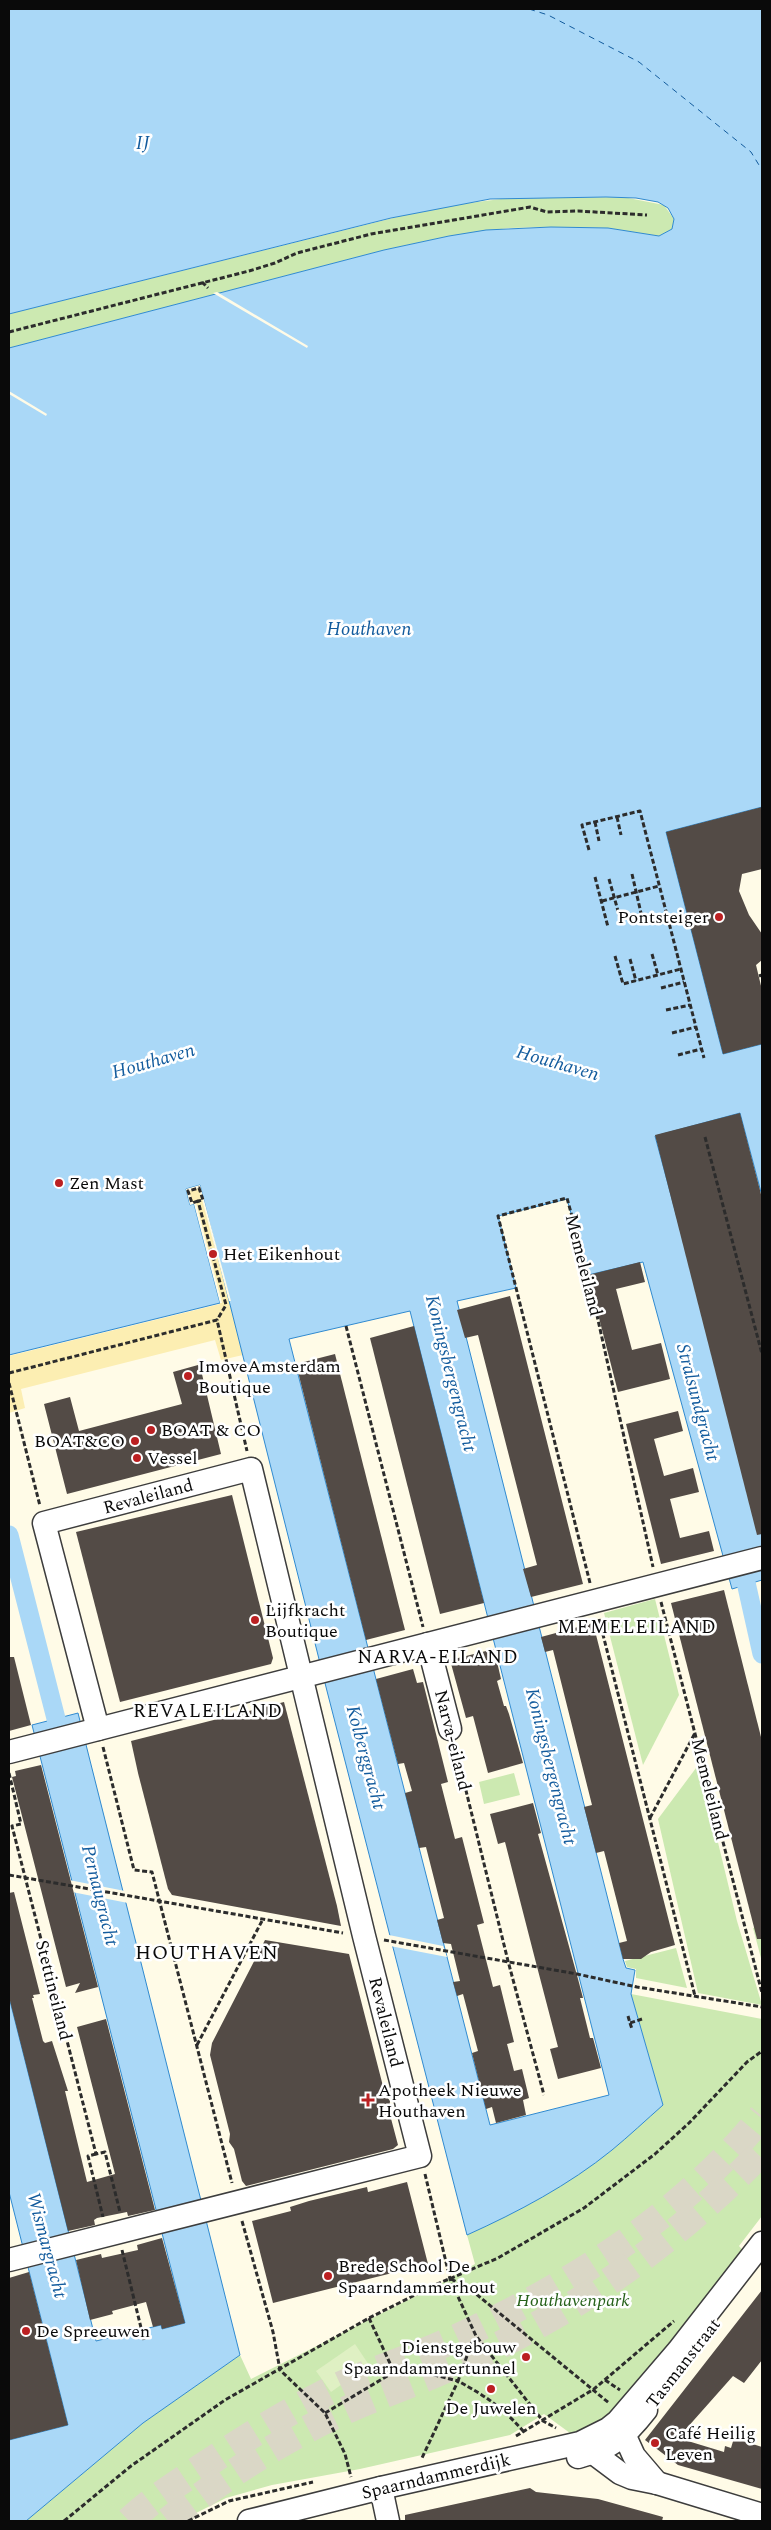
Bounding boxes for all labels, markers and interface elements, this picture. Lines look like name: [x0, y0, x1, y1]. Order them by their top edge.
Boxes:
water label: IJ: [136, 129, 151, 158]
water label: Houthaven: [326, 615, 412, 644]
place label: Pontsteiger: [617, 904, 709, 931]
marker: Pontsteiger: [713, 911, 725, 923]
water label: Houthaven: [108, 1036, 198, 1087]
water label: Houthaven: [513, 1038, 603, 1089]
place label: Zen Mast: [69, 1170, 144, 1197]
marker: Zen Mast: [53, 1177, 65, 1189]
street label: Memeleiland: [558, 1211, 609, 1319]
place label: Het Eikenhout: [223, 1241, 340, 1268]
marker: Het Eikenhout: [207, 1248, 219, 1260]
water label: Koningsbergengracht: [417, 1292, 484, 1456]
water label: Stralsundgracht: [668, 1340, 727, 1465]
place label: ImoveAmsterdam Boutique: [198, 1353, 341, 1401]
marker: ImoveAmsterdam Boutique: [182, 1370, 194, 1382]
place label: BOAT & CO: [161, 1417, 261, 1444]
marker: BOAT & CO: [145, 1424, 157, 1436]
place label: BOAT&CO: [34, 1428, 125, 1455]
marker: BOAT&CO: [129, 1435, 141, 1447]
place label: Vessel: [147, 1445, 198, 1472]
marker: Vessel: [131, 1452, 143, 1464]
street label: Revaleiland: [100, 1472, 196, 1521]
place label: Lijfkracht Boutique: [265, 1597, 345, 1645]
district label: MEMELEILAND: [557, 1613, 717, 1642]
marker: Lijfkracht Boutique: [249, 1614, 261, 1626]
district label: NARVA-EILAND: [357, 1643, 519, 1672]
water label: Koningsbergengracht: [517, 1685, 584, 1849]
street label: Narva-eiland: [427, 1687, 478, 1793]
district label: REVALEILAND: [133, 1697, 283, 1726]
water label: Kolberggracht: [338, 1702, 394, 1814]
street label: Memeleiland: [684, 1735, 735, 1843]
water label: Pernaugracht: [73, 1842, 126, 1950]
street label: Stettineiland: [28, 1937, 79, 2043]
district label: HOUTHAVEN: [135, 1938, 279, 1968]
street label: Revaleiland: [361, 1974, 410, 2070]
place label: Apotheek Nieuwe Houthaven: [378, 2077, 521, 2125]
marker: Apotheek Nieuwe Houthaven: [362, 2094, 374, 2106]
water label: Wismargracht: [18, 2189, 75, 2303]
place label: Brede School De Spaarndammerhout: [338, 2253, 495, 2301]
marker: Brede School De Spaarndammerhout: [322, 2270, 334, 2282]
park label: Houthavenpark: [516, 2287, 630, 2314]
street label: Tasmanstraat: [639, 2312, 727, 2414]
place label: De Spreeuwen: [36, 2318, 150, 2345]
marker: De Spreeuwen: [20, 2325, 32, 2337]
place label: Dienstgebouw Spaarndammertunnel: [344, 2334, 516, 2382]
marker: Dienstgebouw Spaarndammertunnel: [520, 2351, 532, 2363]
marker: De Juwelen: [485, 2383, 497, 2395]
place label: De Juwelen: [446, 2395, 536, 2422]
place label: Café Heilig Leven: [665, 2420, 756, 2468]
marker: Café Heilig Leven: [649, 2437, 661, 2449]
street label: Spaarndammerdijk: [359, 2446, 513, 2507]

